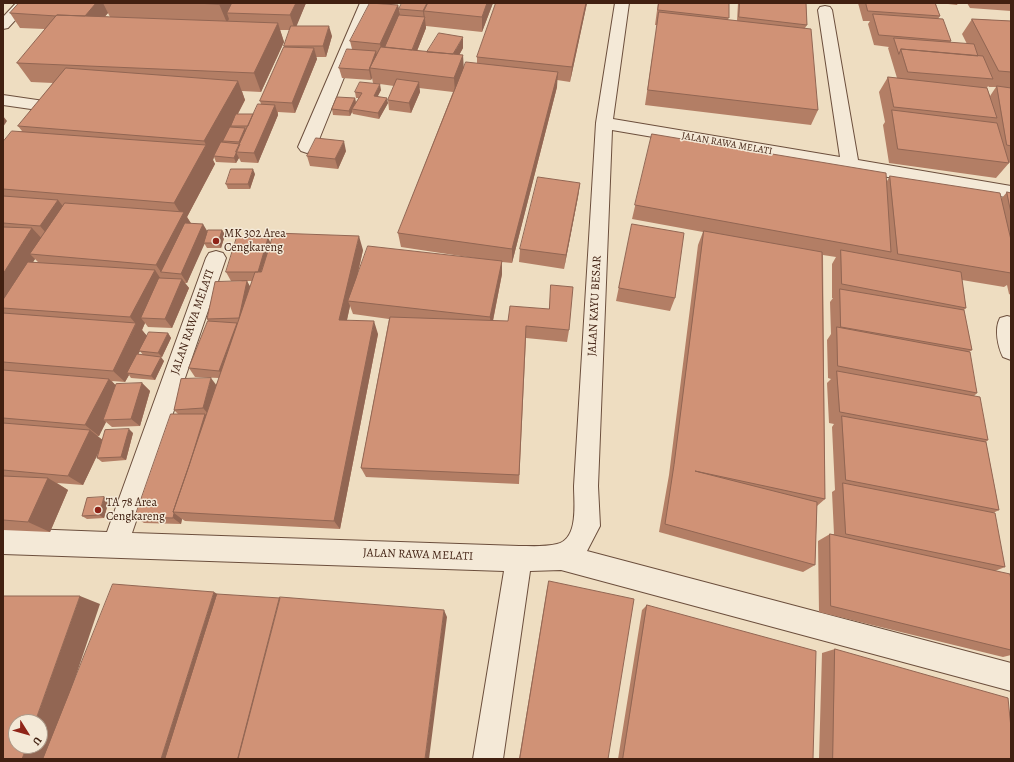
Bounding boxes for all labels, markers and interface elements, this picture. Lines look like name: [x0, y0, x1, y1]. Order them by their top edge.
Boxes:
street label: JALAN RAWA MELATI: [681, 130, 773, 158]
place label: MK 302 Area Cengkareng: [224, 227, 286, 255]
marker: MK 302 Area Cengkareng: [211, 236, 221, 246]
street label: JALAN KAYU BESAR: [585, 255, 605, 357]
street label: JALAN RAWA MELATI: [168, 267, 218, 377]
place label: TA 78 Area Cengkareng: [106, 496, 165, 524]
marker: TA 78 Area Cengkareng: [93, 505, 103, 515]
street label: JALAN RAWA MELATI: [363, 546, 473, 564]
north arrow: [8, 714, 48, 754]
text: U: [29, 734, 45, 748]

